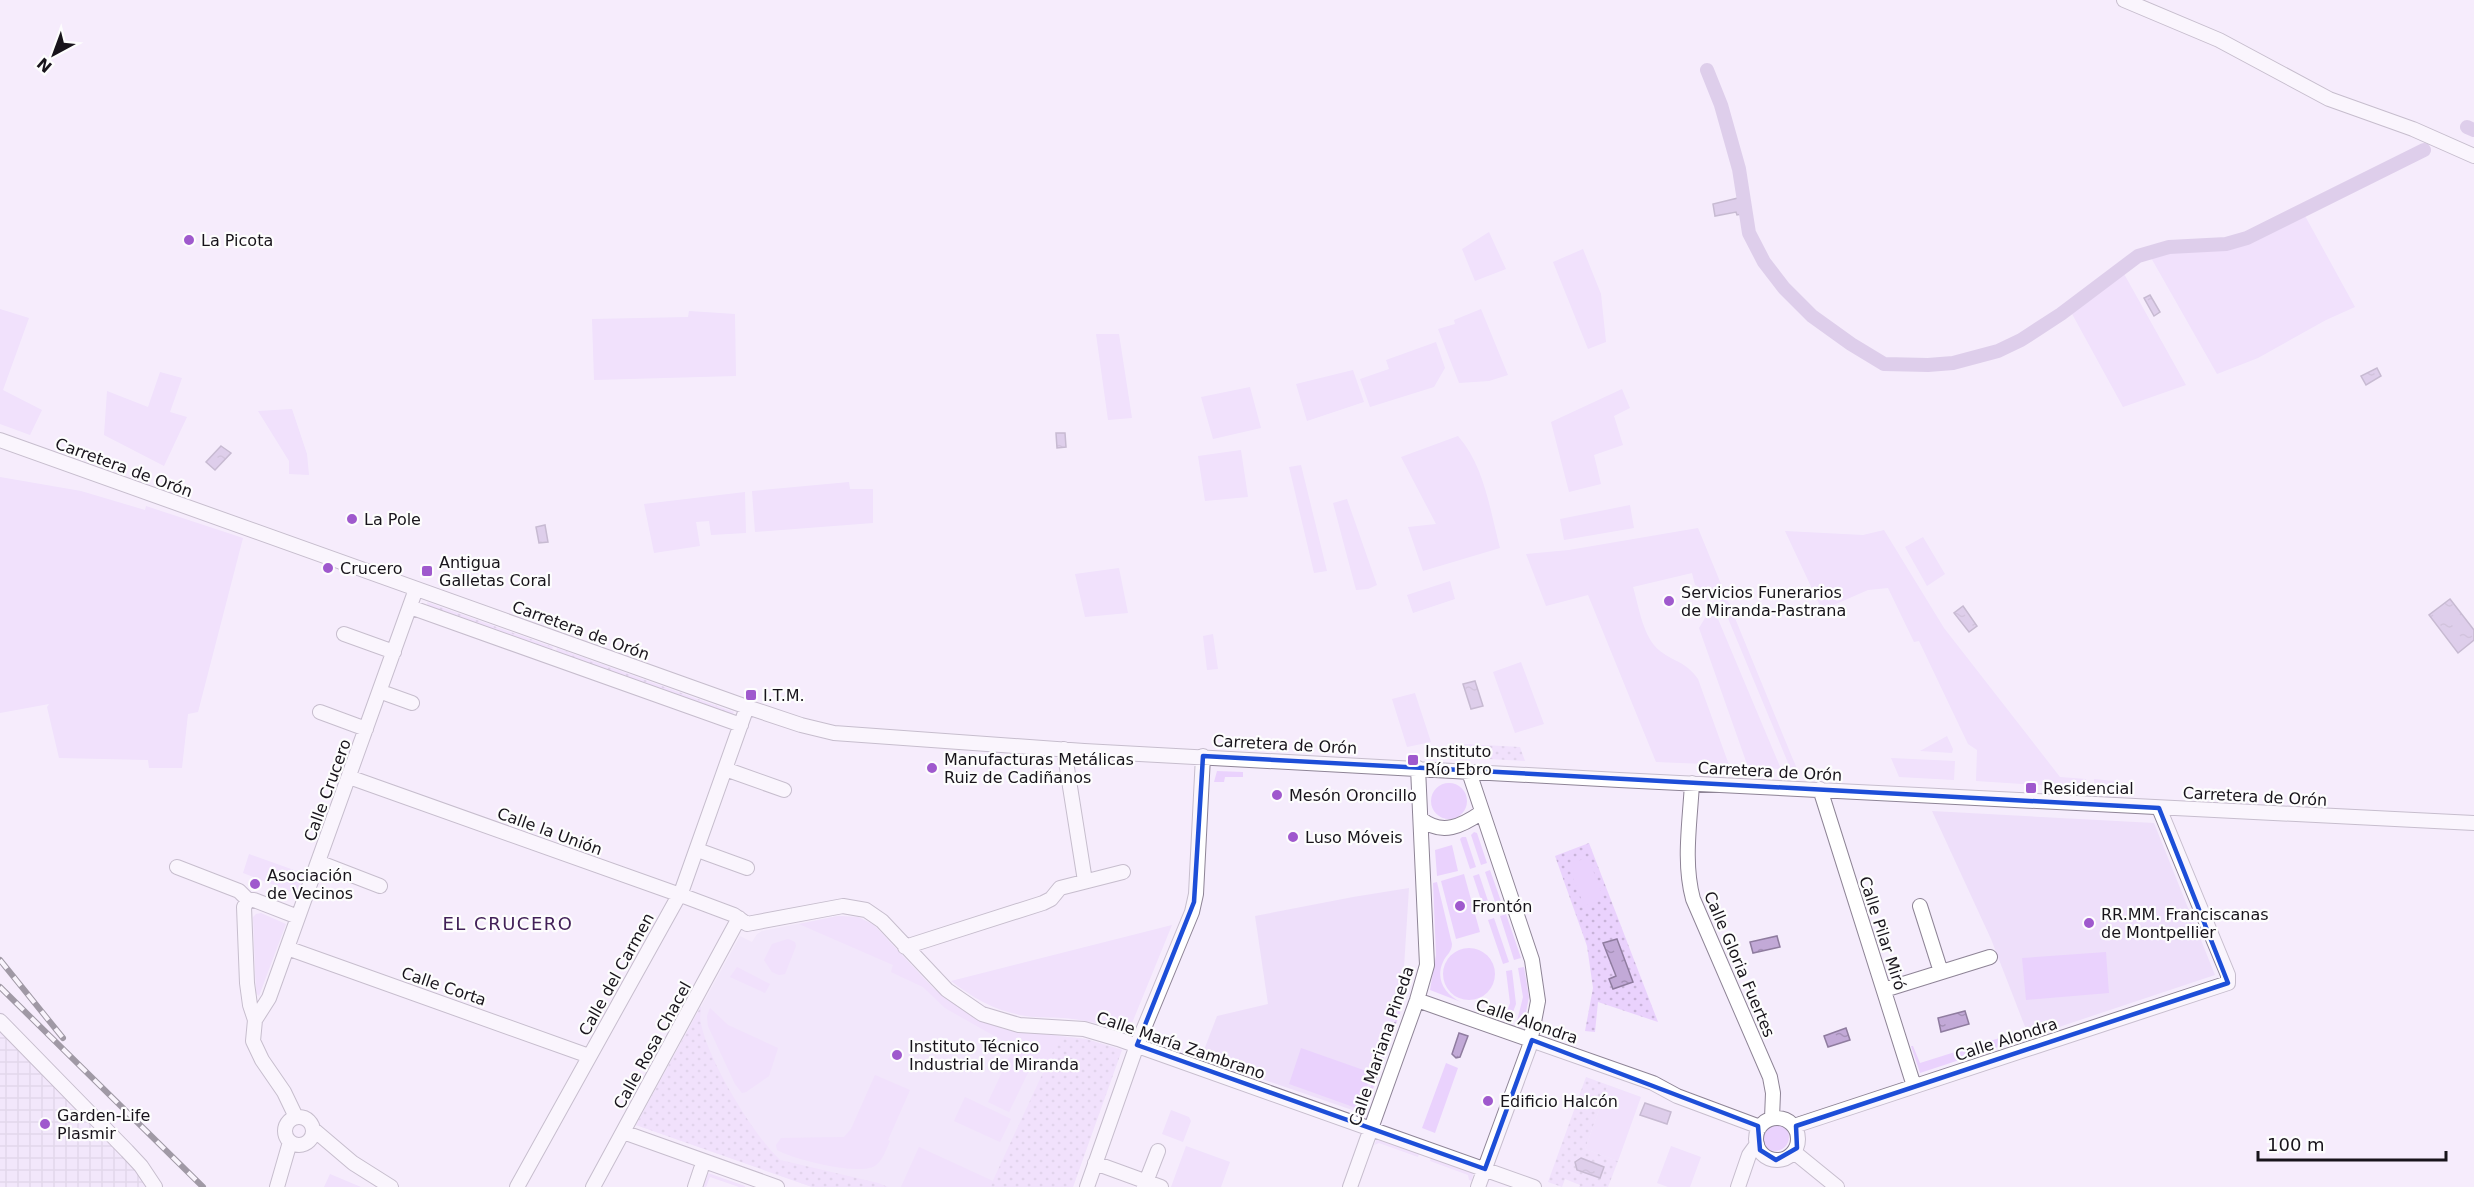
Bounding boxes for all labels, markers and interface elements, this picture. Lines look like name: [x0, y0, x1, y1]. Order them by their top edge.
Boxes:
north arrow: [24, 24, 84, 84]
text: N: [33, 53, 56, 77]
place label: La Picota: [201, 231, 273, 250]
marker: La Picota: [182, 233, 196, 247]
street label: Carretera de Orón: [53, 434, 195, 501]
place label: La Pole: [364, 510, 421, 529]
marker: La Pole: [345, 512, 359, 526]
place label: Antigua Galletas Coral: [439, 553, 551, 590]
place label: Crucero: [340, 559, 403, 578]
marker: Crucero: [321, 561, 335, 575]
marker: Antigua Galletas Coral: [420, 564, 434, 578]
place label: Servicios Funerarios de Miranda-Pastrana: [1681, 583, 1846, 620]
marker: Servicios Funerarios de Miranda-Pastrana: [1662, 594, 1676, 608]
street label: Carretera de Orón: [510, 597, 652, 664]
place label: I.T.M.: [763, 686, 805, 705]
marker: I.T.M.: [744, 688, 758, 702]
street label: Carretera de Orón: [1212, 731, 1358, 758]
street label: Calle Crucero: [300, 736, 355, 844]
place label: Instituto Río Ebro: [1425, 742, 1492, 779]
place label: Manufacturas Metálicas Ruiz de Cadiñanos: [944, 750, 1134, 787]
marker: Instituto Río Ebro: [1406, 753, 1420, 767]
street label: Carretera de Orón: [1697, 758, 1843, 785]
marker: Manufacturas Metálicas Ruiz de Cadiñanos: [925, 761, 939, 775]
place label: Residencial: [2043, 779, 2134, 798]
marker: Residencial: [2024, 781, 2038, 795]
street label: Carretera de Orón: [2182, 783, 2328, 810]
place label: Mesón Oroncillo: [1289, 786, 1417, 805]
marker: Mesón Oroncillo: [1270, 788, 1284, 802]
street label: Calle la Unión: [495, 804, 605, 859]
place label: Luso Móveis: [1305, 828, 1403, 847]
marker: Luso Móveis: [1286, 830, 1300, 844]
place label: Asociación de Vecinos: [267, 866, 353, 903]
street label: Calle Pilar Miró: [1855, 874, 1910, 993]
marker: Asociación de Vecinos: [248, 877, 262, 891]
street label: Calle Gloria Fuertes: [1700, 888, 1779, 1040]
place label: Frontón: [1472, 897, 1532, 916]
marker: Frontón: [1453, 899, 1467, 913]
place label: RR.MM. Franciscanas de Montpellier: [2101, 905, 2269, 942]
street label: Calle del Carmen: [575, 910, 658, 1039]
district label: EL CRUCERO: [443, 913, 574, 934]
marker: RR.MM. Franciscanas de Montpellier: [2082, 916, 2096, 930]
street label: Calle Corta: [399, 963, 489, 1010]
street label: Calle Mariana Pineda: [1345, 964, 1418, 1129]
street label: Calle Rosa Chacel: [610, 978, 695, 1112]
street label: Calle Alondra: [1473, 995, 1580, 1048]
street label: Calle María Zambrano: [1094, 1008, 1268, 1083]
street label: Calle Alondra: [1953, 1014, 2060, 1065]
place label: Instituto Técnico Industrial de Miranda: [909, 1037, 1079, 1074]
marker: Instituto Técnico Industrial de Miranda: [890, 1048, 904, 1062]
place label: Edificio Halcón: [1500, 1092, 1618, 1111]
marker: Edificio Halcón: [1481, 1094, 1495, 1108]
place label: Garden-Life Plasmir: [57, 1106, 150, 1143]
marker: Garden-Life Plasmir: [38, 1117, 52, 1131]
scale bar: [2258, 1124, 2446, 1162]
text: 100 m: [2267, 1134, 2325, 1155]

